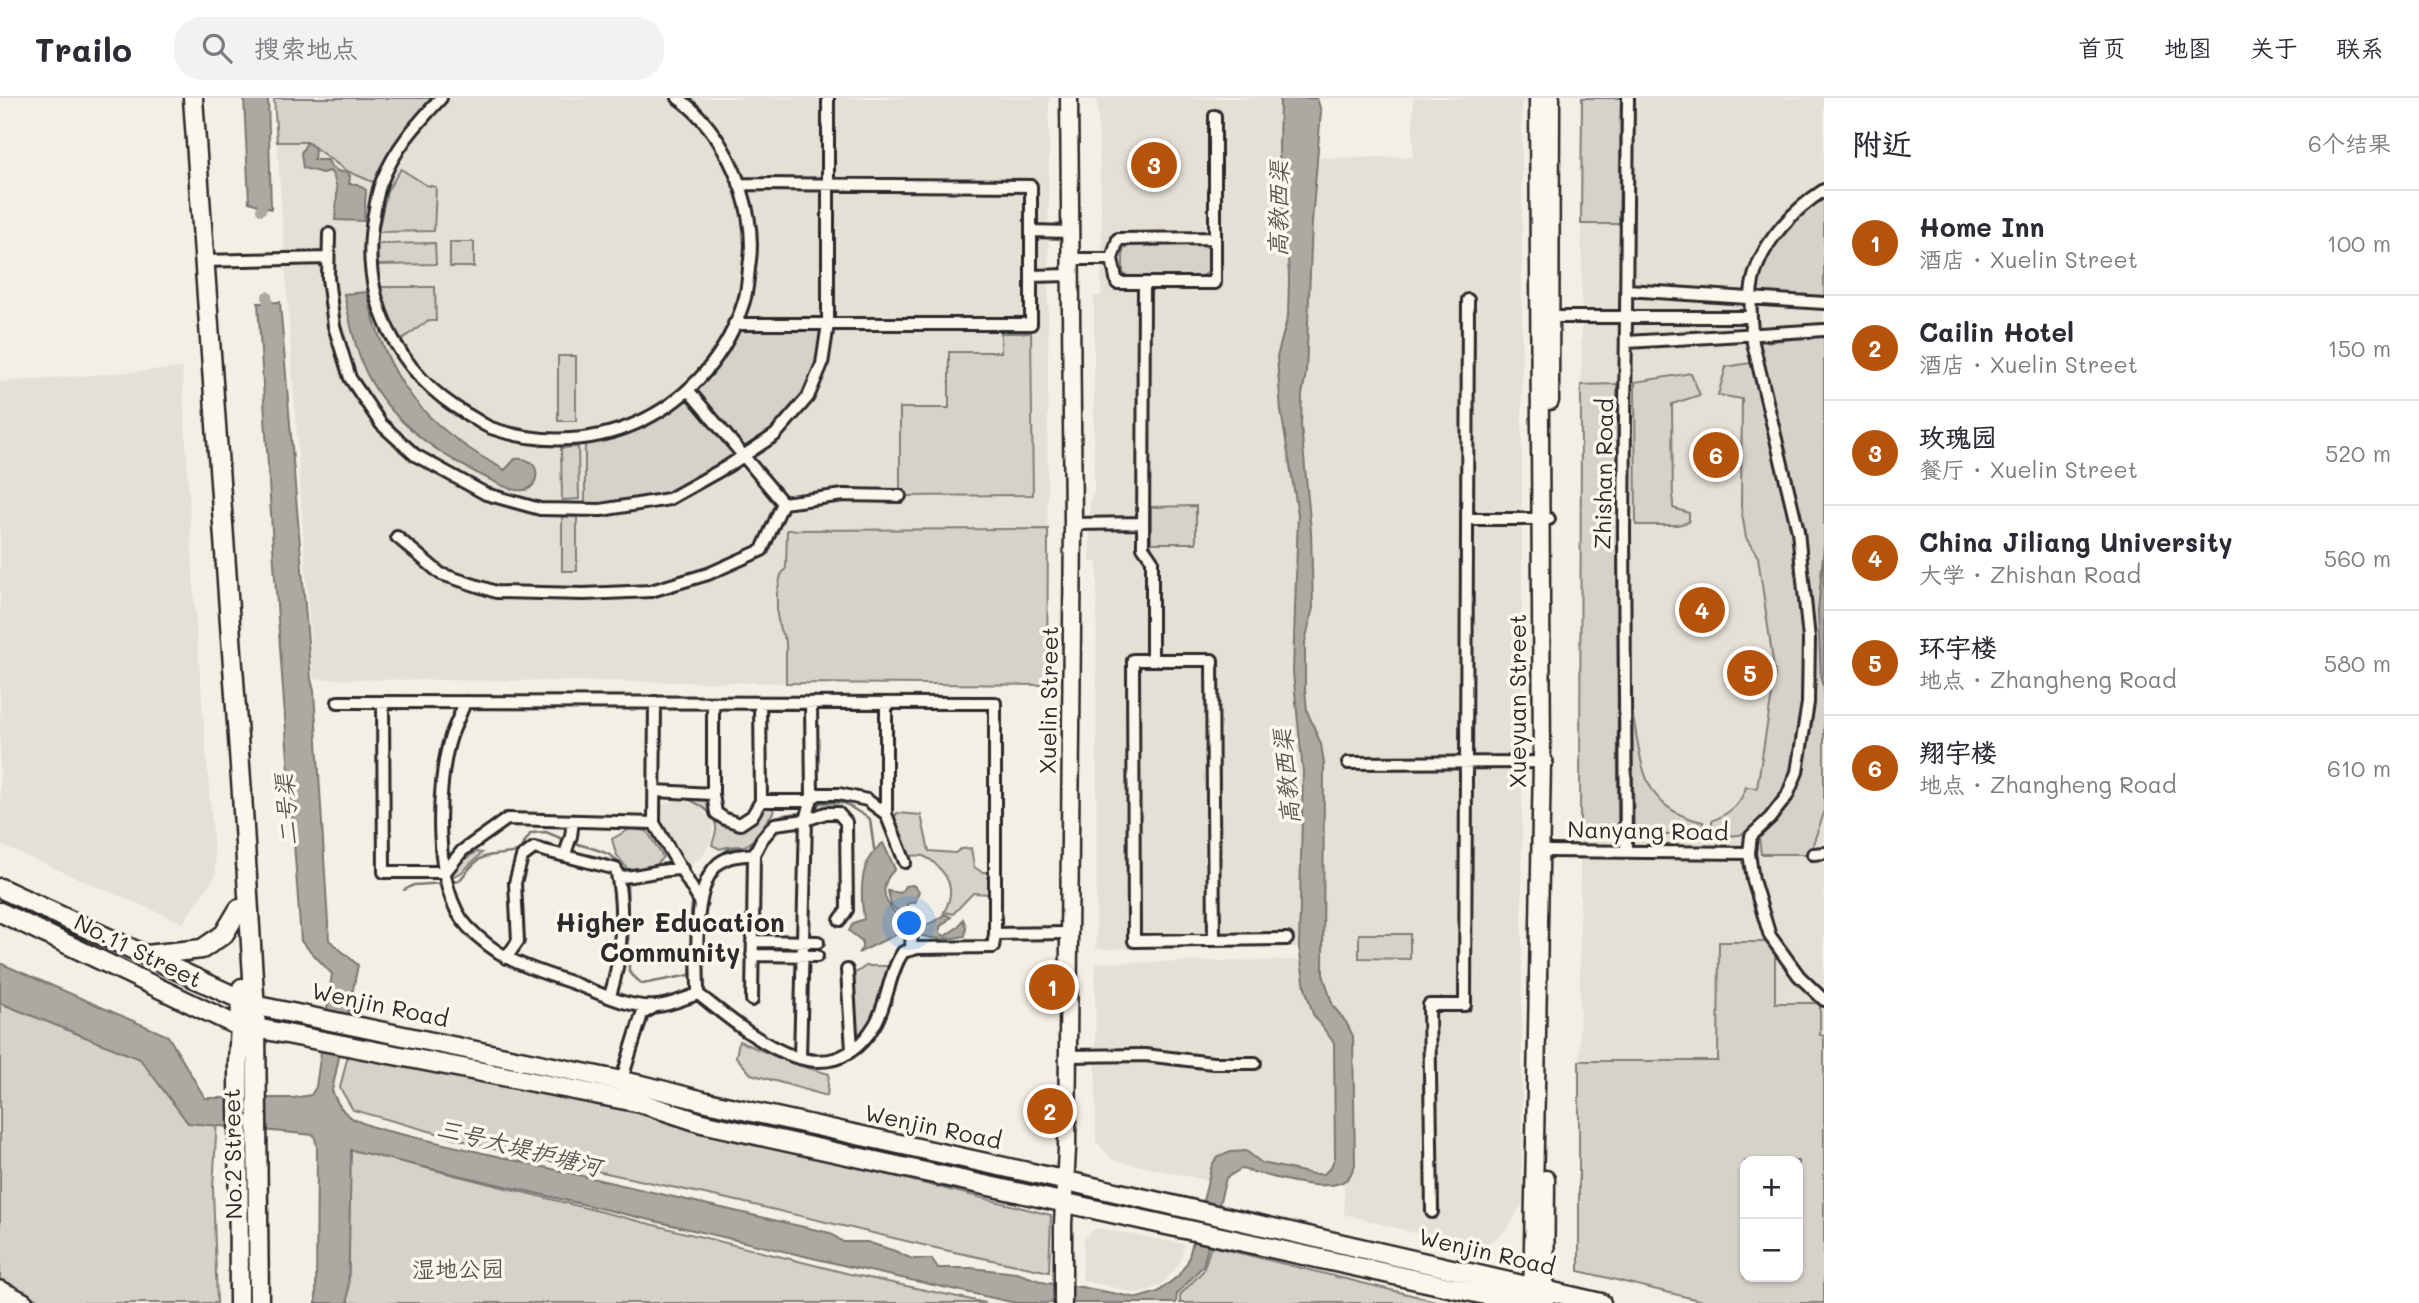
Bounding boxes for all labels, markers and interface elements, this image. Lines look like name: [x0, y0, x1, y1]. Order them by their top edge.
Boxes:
search box: [174, 17, 664, 80]
text: Trailo: [35, 27, 132, 70]
icon: search: [198, 29, 236, 67]
text: 搜索地点: [254, 31, 358, 65]
text: 首页: [2078, 32, 2126, 63]
text: 地图: [2164, 32, 2212, 63]
text: 关于: [2250, 32, 2298, 63]
text: 联系: [2336, 32, 2384, 63]
text: 附近: [1852, 123, 1912, 163]
text: 6个结果: [2308, 128, 2391, 158]
pin: 3: [1131, 139, 1177, 191]
water label: 高教西渠: [1261, 159, 1294, 257]
text: Home Inn: [1919, 210, 2044, 244]
text: 1: [1870, 228, 1880, 258]
text: 100 m: [2327, 228, 2391, 258]
text: 酒店 · Xuelin Street: [1919, 244, 2138, 274]
text: Cailin Hotel: [1919, 315, 2074, 349]
text: 2: [1869, 333, 1881, 363]
text: 150 m: [2327, 333, 2391, 363]
text: 酒店 · Xuelin Street: [1919, 349, 2138, 379]
street label: Zhishan Road: [1587, 398, 1619, 550]
text: 玫瑰园: [1919, 420, 1997, 454]
pin: 6: [1693, 429, 1739, 481]
text: 3: [1868, 438, 1882, 468]
text: 520 m: [2325, 438, 2391, 468]
text: 餐厅 · Xuelin Street: [1919, 454, 2138, 484]
text: China Jiliang University: [1919, 525, 2233, 559]
text: 4: [1868, 543, 1882, 573]
text: 560 m: [2324, 543, 2391, 573]
text: 大学 · Zhishan Road: [1919, 559, 2141, 589]
pin: 4: [1679, 584, 1725, 636]
street label: Xueyuan Street: [1502, 614, 1532, 788]
street label: Xuelin Street: [1032, 626, 1064, 774]
text: 环宇楼: [1919, 630, 1997, 664]
pin: 5: [1727, 647, 1773, 699]
text: 5: [1868, 648, 1882, 678]
text: 580 m: [2324, 648, 2391, 678]
text: 地点 · Zhangheng Road: [1919, 664, 2177, 694]
water label: 高教西渠: [1266, 726, 1305, 826]
text: 翔宇楼: [1919, 735, 1997, 769]
text: 6: [1868, 753, 1882, 783]
text: 610 m: [2327, 753, 2391, 783]
text: 地点 · Zhangheng Road: [1919, 769, 2177, 799]
water label: 二号渠: [267, 771, 303, 847]
street label: Nanyang Road: [1567, 814, 1729, 846]
district label: Higher Education Community: [555, 905, 785, 969]
street label: No.11 Street: [70, 906, 207, 994]
your location: [892, 906, 926, 940]
pin: 1: [1029, 961, 1075, 1013]
street label: Wenjin Road: [309, 975, 451, 1033]
pin: 2: [1027, 1085, 1073, 1137]
street label: No.2 Street: [216, 1088, 248, 1220]
street label: Wenjin Road: [862, 1097, 1004, 1155]
water label: 三号大堤护塘河: [434, 1111, 608, 1183]
map controls: [1740, 1156, 1803, 1282]
button: +: [1740, 1156, 1803, 1219]
button: −: [1740, 1219, 1803, 1282]
street label: Wenjin Road: [1416, 1221, 1558, 1281]
park label: 湿地公园: [412, 1253, 504, 1283]

